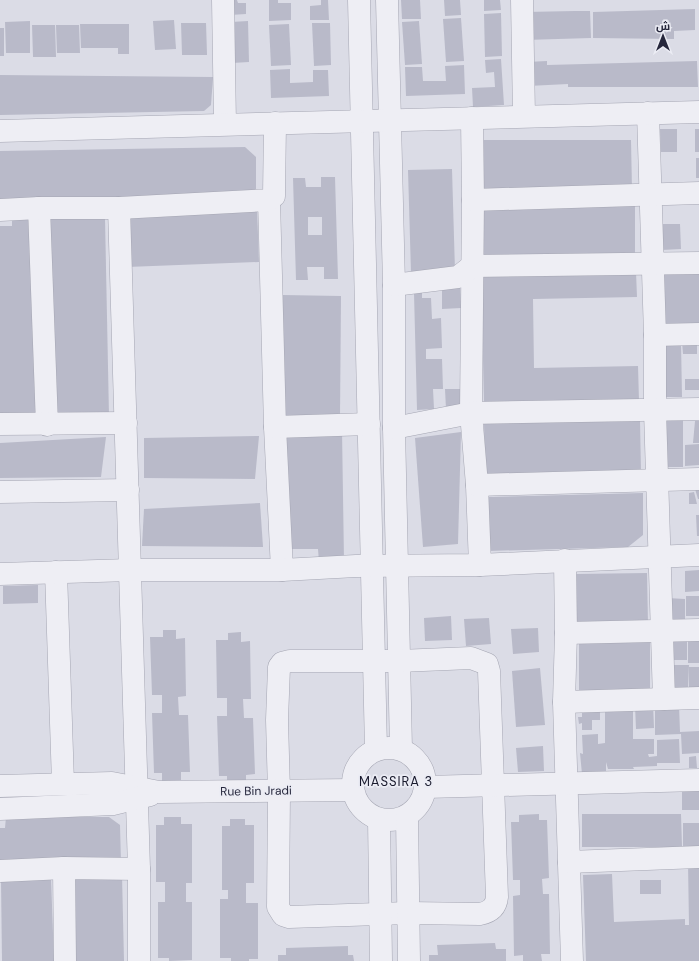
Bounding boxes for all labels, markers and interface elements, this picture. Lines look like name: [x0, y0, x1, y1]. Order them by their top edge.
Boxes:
north arrow: [643, 16, 683, 56]
text: ش: [656, 19, 670, 33]
district label: MASSIRA 3: [359, 773, 433, 790]
street label: Rue Bin Jradi: [220, 782, 292, 800]

